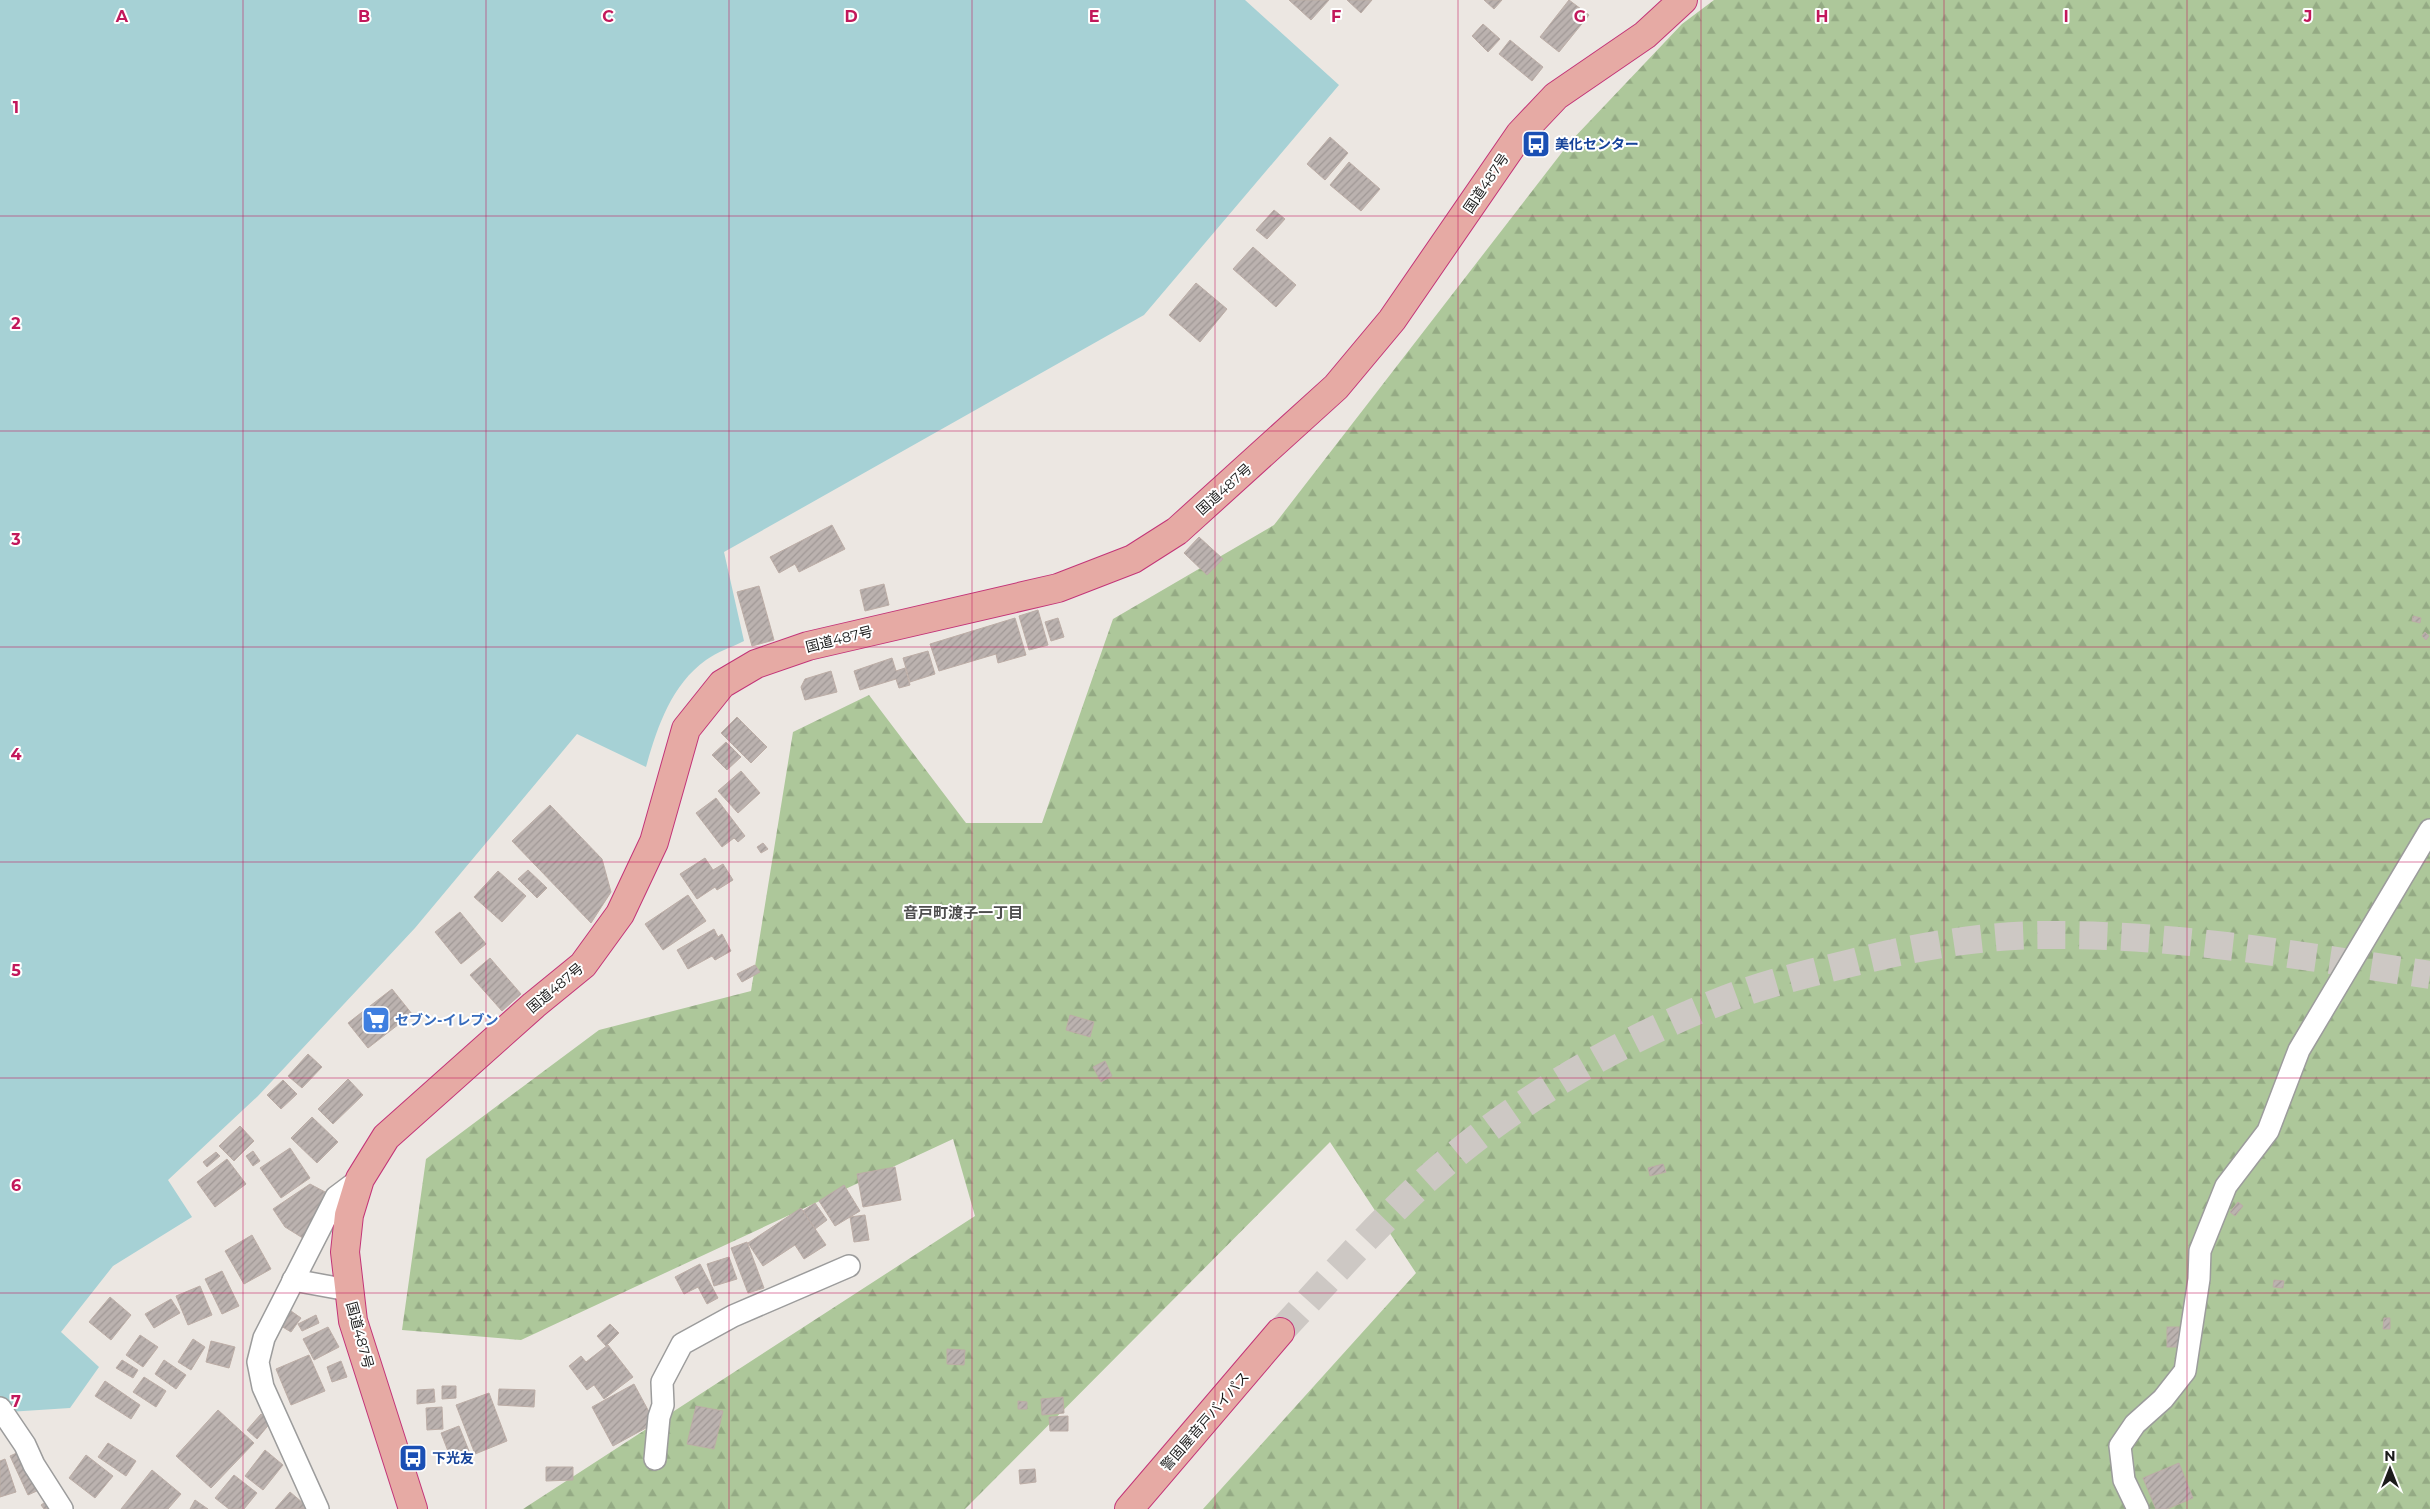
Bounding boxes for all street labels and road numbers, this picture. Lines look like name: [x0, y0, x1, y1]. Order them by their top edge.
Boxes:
street label: 国道487号: [1459, 150, 1513, 216]
street label: 国道487号: [1192, 459, 1256, 519]
street label: 国道487号: [804, 622, 874, 656]
street label: 国道487号: [523, 959, 587, 1017]
street label: 国道487号: [342, 1300, 378, 1370]
street label: 警固屋音戸バイパス: [1157, 1368, 1253, 1474]

